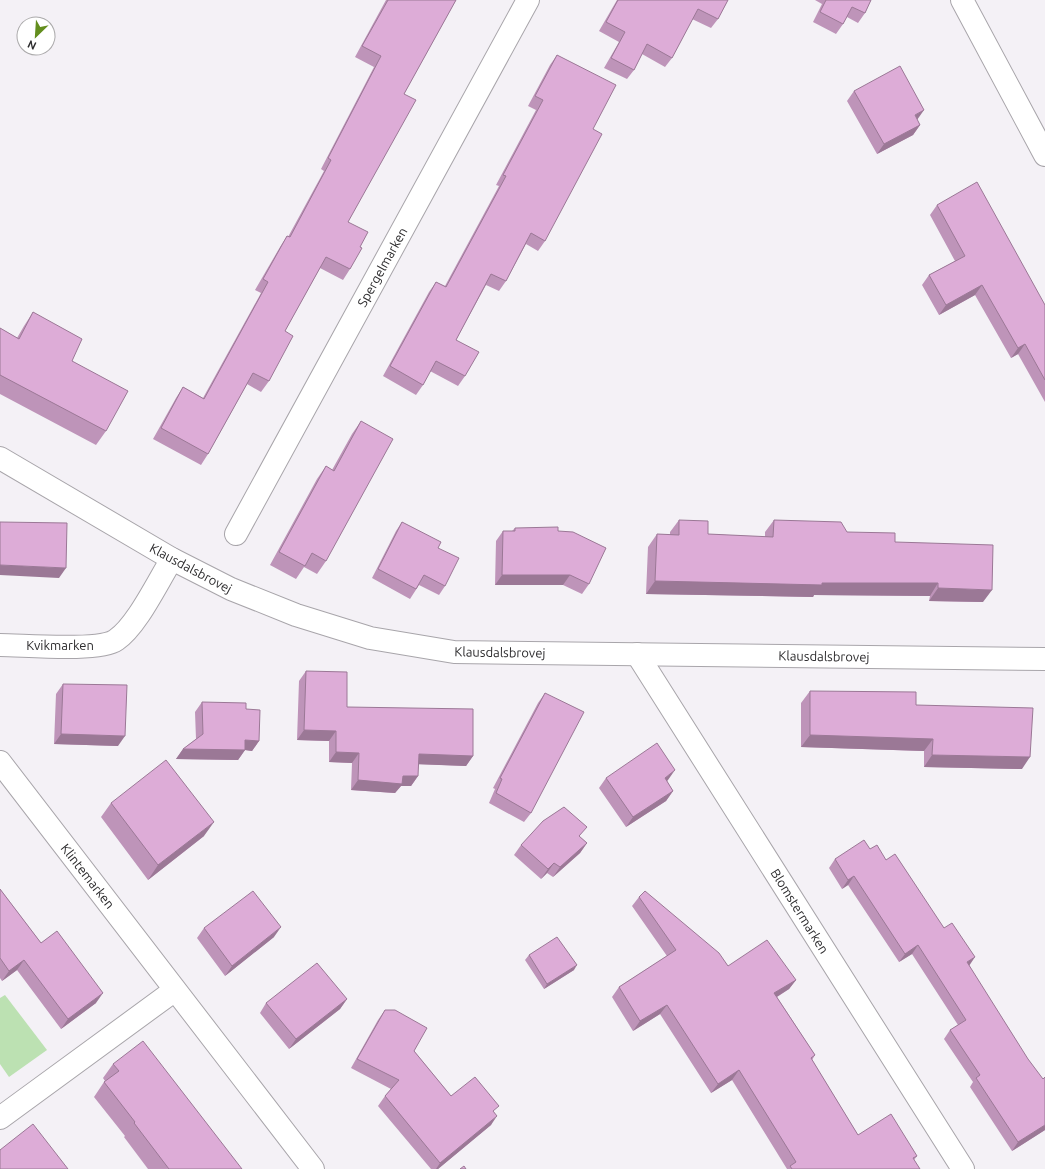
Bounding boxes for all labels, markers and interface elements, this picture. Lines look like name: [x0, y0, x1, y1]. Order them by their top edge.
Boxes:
north arrow: [16, 16, 56, 56]
text: N: [26, 38, 38, 52]
street label: Spergelmarken: [354, 225, 410, 309]
street label: Klausdalsbrovej: [147, 540, 235, 596]
street label: Kvikmarken: [26, 638, 94, 652]
street label: Klausdalsbrovej: [454, 644, 546, 660]
street label: Klausdalsbrovej: [778, 648, 870, 664]
street label: Klintemarken: [58, 841, 118, 911]
street label: Blomstermarken: [768, 866, 832, 956]

